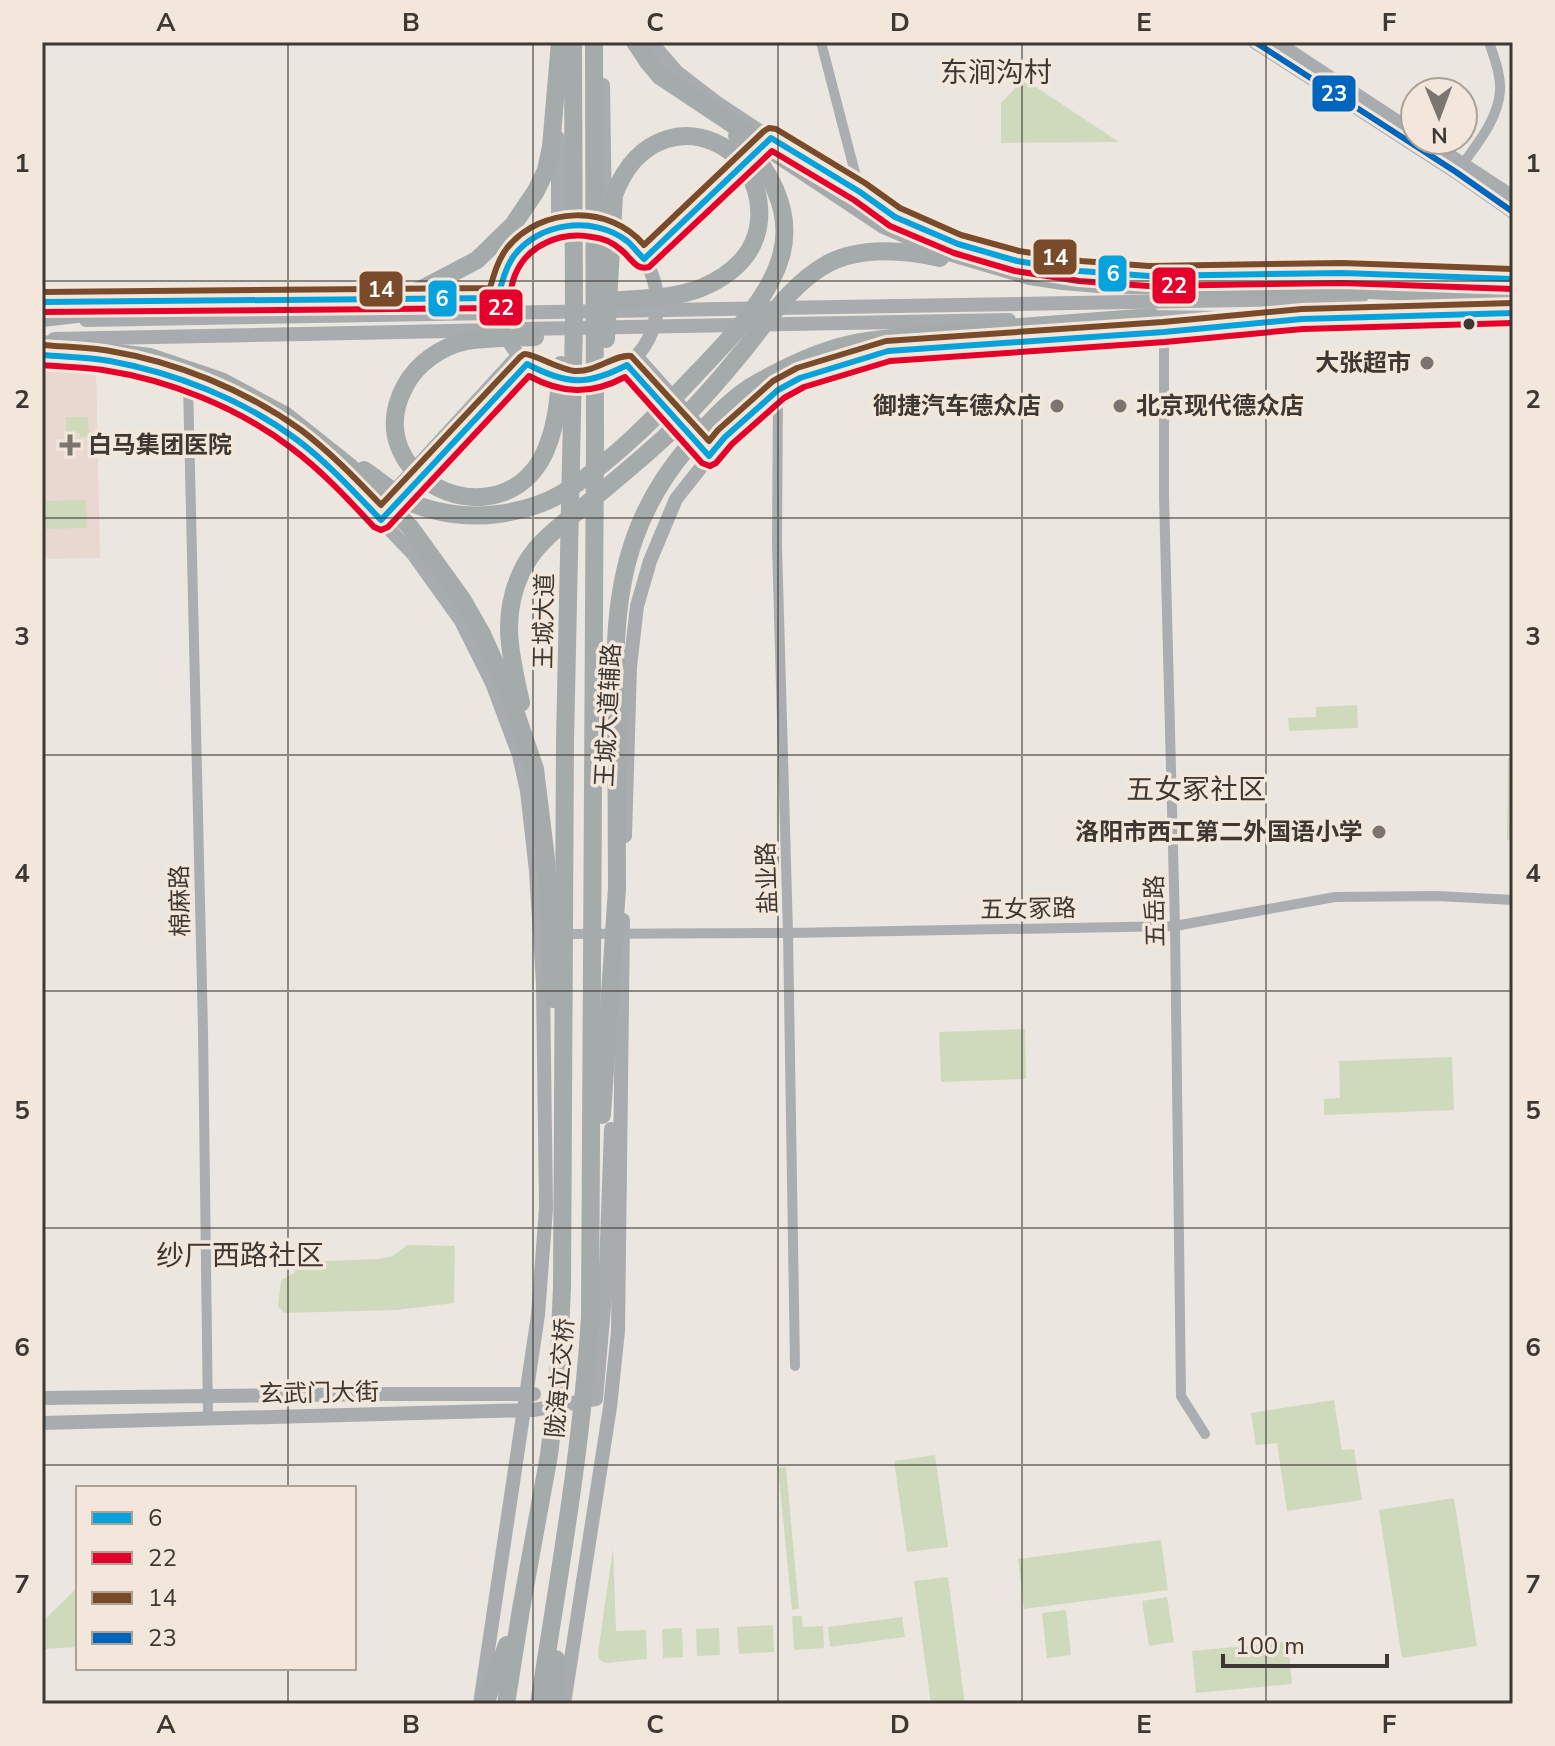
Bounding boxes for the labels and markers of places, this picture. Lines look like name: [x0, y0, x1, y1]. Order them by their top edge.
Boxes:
unlabelled marker: [1461, 316, 1477, 332]
place label: 大张超市: [1315, 347, 1411, 379]
marker: 大张超市: [1418, 354, 1436, 372]
place label: 御捷汽车德众店: [873, 390, 1041, 422]
place label: 北京现代德众店: [1136, 390, 1304, 422]
marker: 御捷汽车德众店: [1048, 397, 1066, 415]
marker: 北京现代德众店: [1111, 397, 1129, 415]
place label: 白马集团医院: [88, 429, 232, 461]
marker: 白马集团医院: [59, 434, 81, 456]
place label: 洛阳市西工第二外国语小学: [1075, 816, 1363, 848]
marker: 洛阳市西工第二外国语小学: [1370, 823, 1388, 841]

